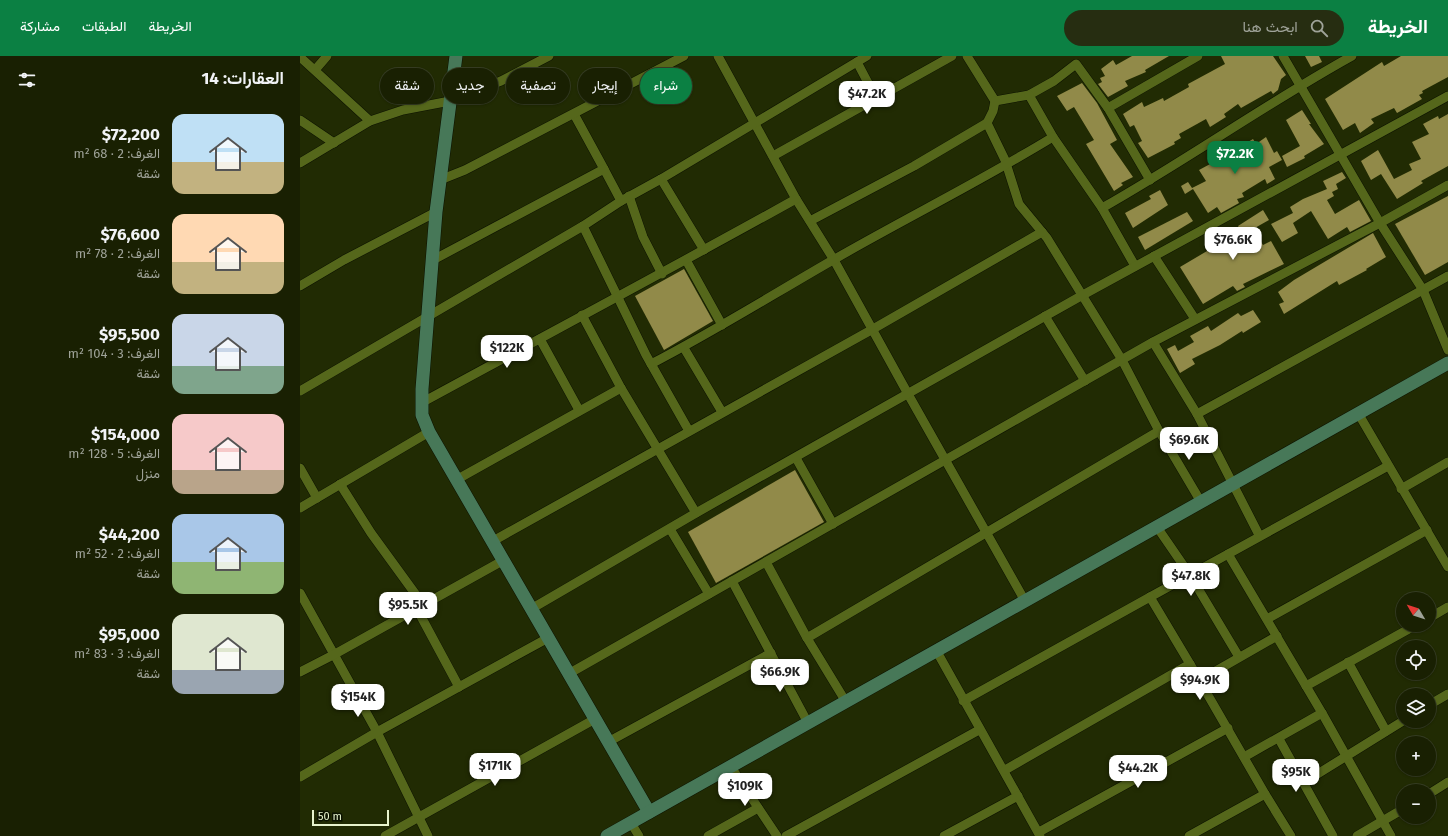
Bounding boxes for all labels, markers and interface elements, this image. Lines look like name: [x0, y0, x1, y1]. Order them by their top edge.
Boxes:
search box: [1064, 10, 1344, 46]
text: الخريطة: [1368, 15, 1428, 38]
icon: search: [1308, 17, 1330, 39]
text: مشاركة: [20, 18, 60, 35]
text: الطبقات: [82, 18, 126, 35]
text: الخريطة: [148, 18, 192, 35]
text: ابحث هنا: [1242, 18, 1298, 36]
text: العقارات: 14: [201, 68, 284, 89]
chip: شقة: [380, 68, 434, 104]
chip: جديد: [442, 68, 498, 104]
chip: تصفية: [506, 68, 570, 104]
chip: إيجار: [578, 68, 632, 104]
chip: شراء: [640, 68, 692, 104]
icon: filters: [16, 69, 38, 91]
pin: $47.2K: [834, 81, 900, 115]
text: $47.2K: [848, 86, 886, 101]
text: $72,200: [102, 124, 160, 145]
icon: home: [204, 130, 252, 178]
pin: $72.2K: [1202, 141, 1268, 175]
text: الغرف: 2 · 68 m²: [74, 146, 160, 161]
text: $72.2K: [1216, 146, 1254, 161]
text: شقة: [137, 166, 160, 181]
text: $76,600: [100, 224, 160, 245]
pin: $76.6K: [1200, 227, 1266, 261]
icon: home: [204, 230, 252, 278]
text: $76.6K: [1214, 232, 1252, 247]
text: الغرف: 2 · 78 m²: [75, 246, 160, 261]
text: شقة: [137, 266, 160, 281]
text: $95,500: [99, 324, 160, 345]
icon: home: [204, 330, 252, 378]
pin: $122K: [479, 335, 535, 369]
text: $122K: [490, 340, 524, 355]
text: الغرف: 3 · 104 m²: [68, 346, 160, 361]
text: شقة: [137, 366, 160, 381]
text: $154,000: [91, 424, 160, 445]
pin: $69.6K: [1156, 427, 1222, 461]
icon: home: [204, 430, 252, 478]
text: $69.6K: [1169, 432, 1209, 447]
text: الغرف: 5 · 128 m²: [68, 446, 160, 461]
text: منزل: [136, 466, 160, 481]
text: $44,200: [99, 524, 160, 545]
icon: home: [204, 530, 252, 578]
text: الغرف: 2 · 52 m²: [75, 546, 160, 561]
pin: $47.8K: [1158, 563, 1224, 597]
text: شقة: [137, 566, 160, 581]
text: $47.8K: [1171, 568, 1211, 583]
pin: $95.5K: [375, 592, 441, 626]
north arrow: [1396, 592, 1436, 632]
map controls: [1396, 592, 1436, 824]
text: $95.5K: [388, 597, 428, 612]
text: $95,000: [99, 624, 160, 645]
icon: home: [204, 630, 252, 678]
button: locate: [1396, 640, 1436, 680]
text: الغرف: 3 · 83 m²: [74, 646, 160, 661]
pin: $66.9K: [747, 659, 813, 693]
text: $66.9K: [760, 664, 800, 679]
text: شقة: [137, 666, 160, 681]
pin: $94.9K: [1167, 667, 1233, 701]
text: $94.9K: [1180, 672, 1220, 687]
pin: $154K: [330, 684, 386, 718]
button: layers: [1396, 688, 1436, 728]
text: $154K: [340, 689, 376, 704]
button: +: [1396, 736, 1436, 776]
pin: $171K: [467, 753, 523, 787]
pin: $44.2K: [1105, 755, 1171, 789]
text: $171K: [479, 758, 511, 773]
pin: $95K: [1272, 759, 1320, 793]
text: $44.2K: [1118, 760, 1158, 775]
text: $95K: [1281, 764, 1311, 779]
pin: $109K: [717, 773, 773, 807]
text: $109K: [727, 778, 763, 793]
button: −: [1396, 784, 1436, 824]
scale bar: [312, 808, 389, 827]
text: 50 m: [318, 810, 342, 823]

